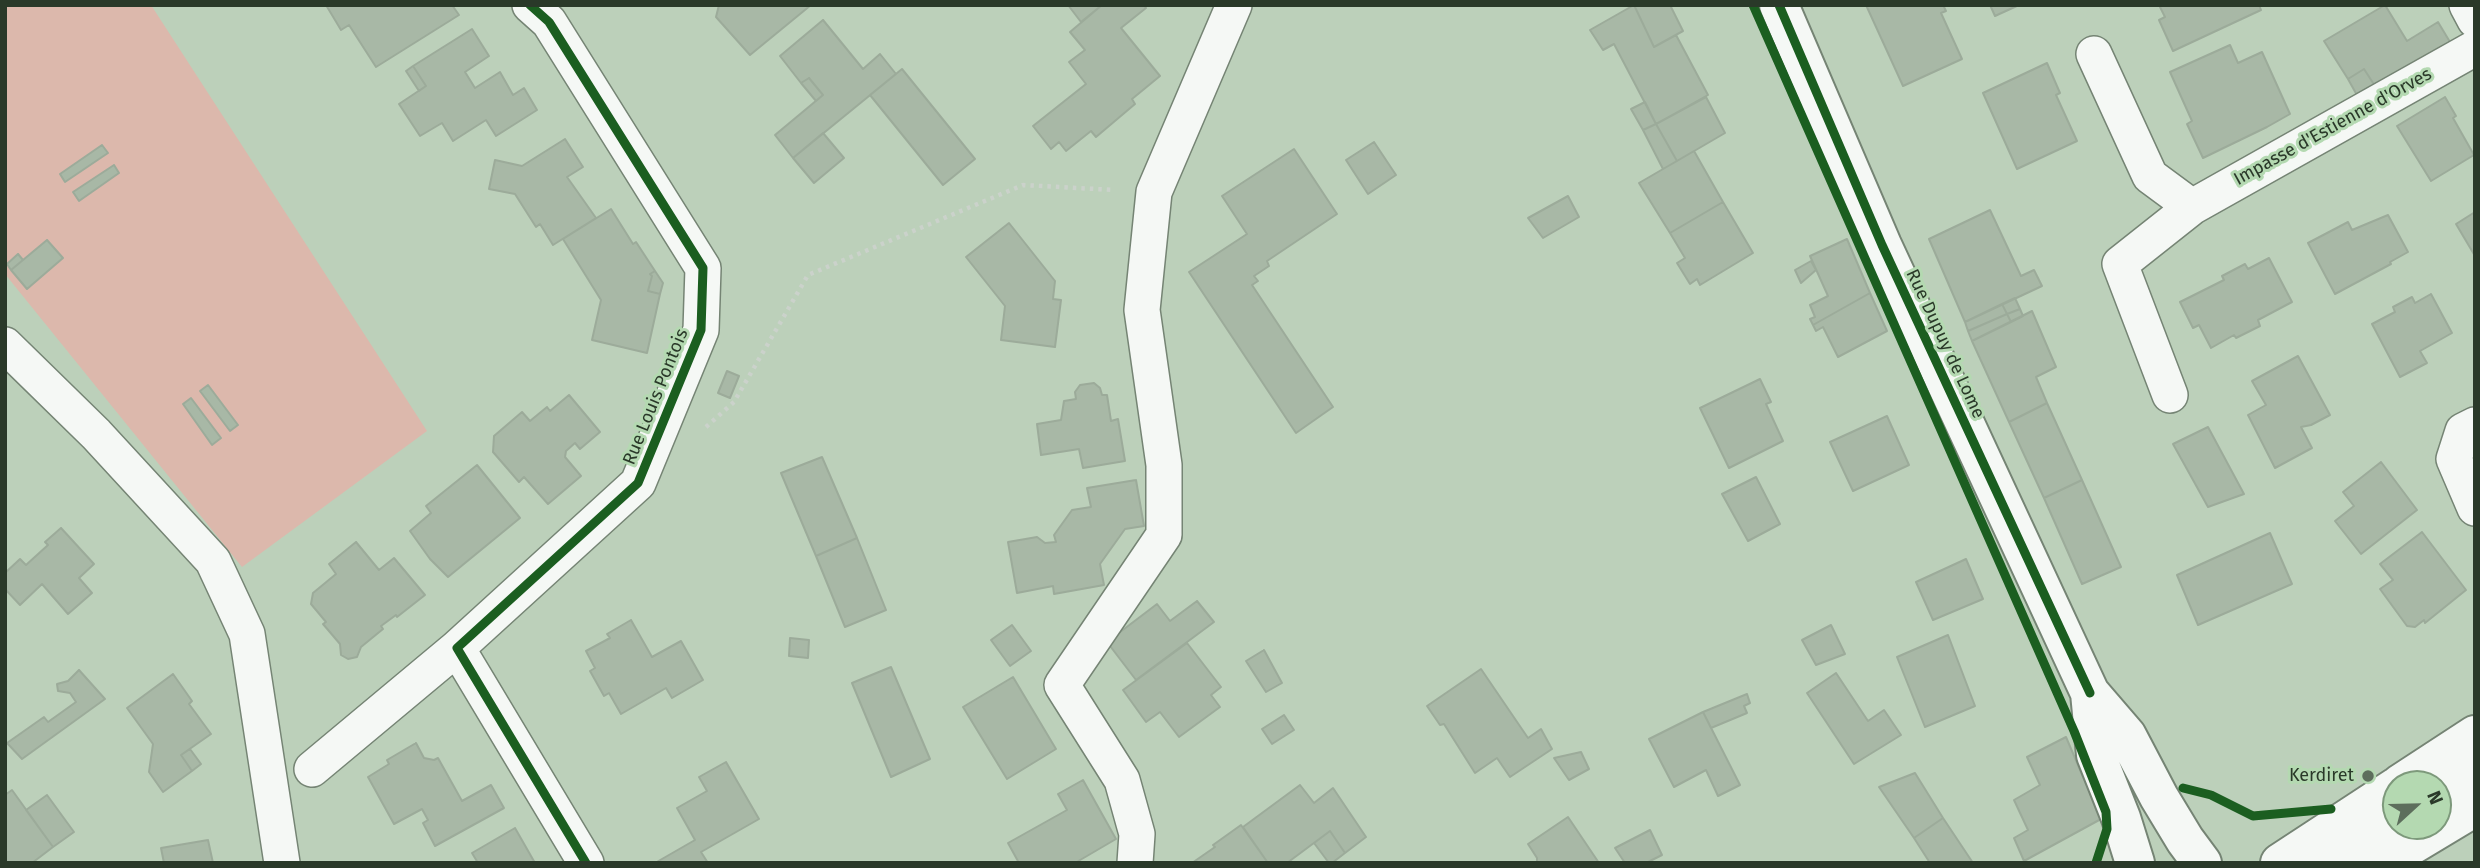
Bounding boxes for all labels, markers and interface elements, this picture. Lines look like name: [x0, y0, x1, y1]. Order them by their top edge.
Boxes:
street label: Impasse d'Estienne d'Orves: [2230, 64, 2436, 190]
street label: Rue Dupuy de Lome: [1901, 266, 1989, 422]
street label: Rue Louis Pontois: [619, 326, 693, 468]
place label: Kerdiret: [2289, 765, 2354, 787]
marker: Kerdiret: [2360, 768, 2376, 784]
north arrow: [2382, 770, 2452, 840]
text: N: [2422, 788, 2448, 808]

